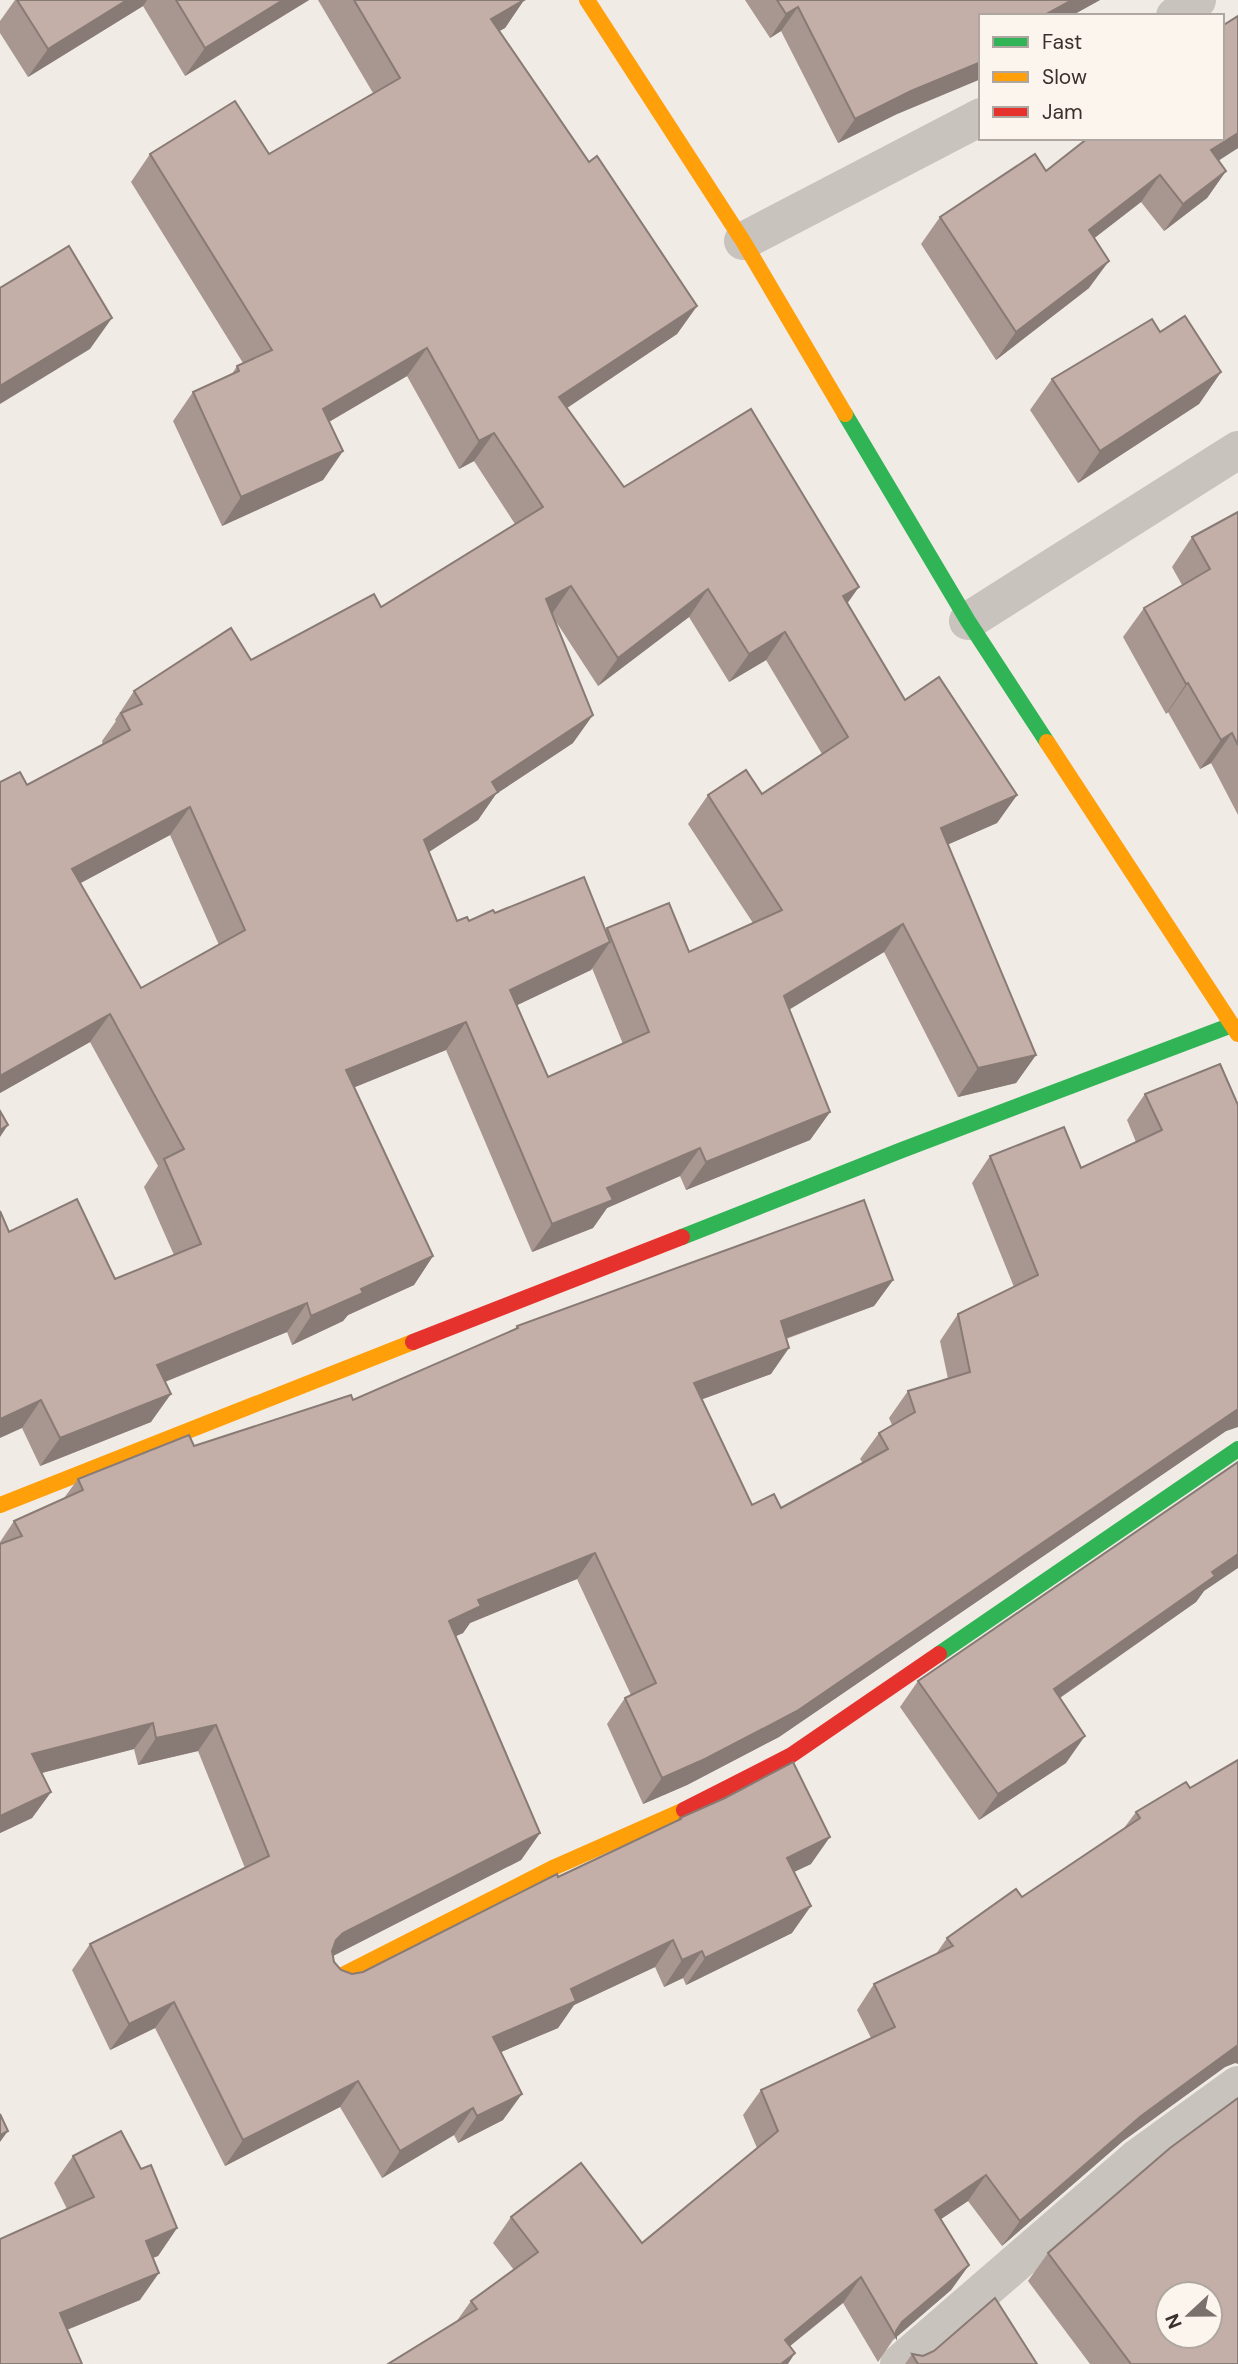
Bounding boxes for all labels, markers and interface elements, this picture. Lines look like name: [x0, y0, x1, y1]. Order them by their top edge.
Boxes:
legend: [979, 14, 1224, 140]
text: Fast: [1042, 28, 1082, 56]
text: Slow: [1042, 63, 1087, 91]
text: Jam: [1042, 98, 1083, 126]
north arrow: [1154, 2280, 1224, 2350]
text: N: [1160, 2310, 1188, 2332]

